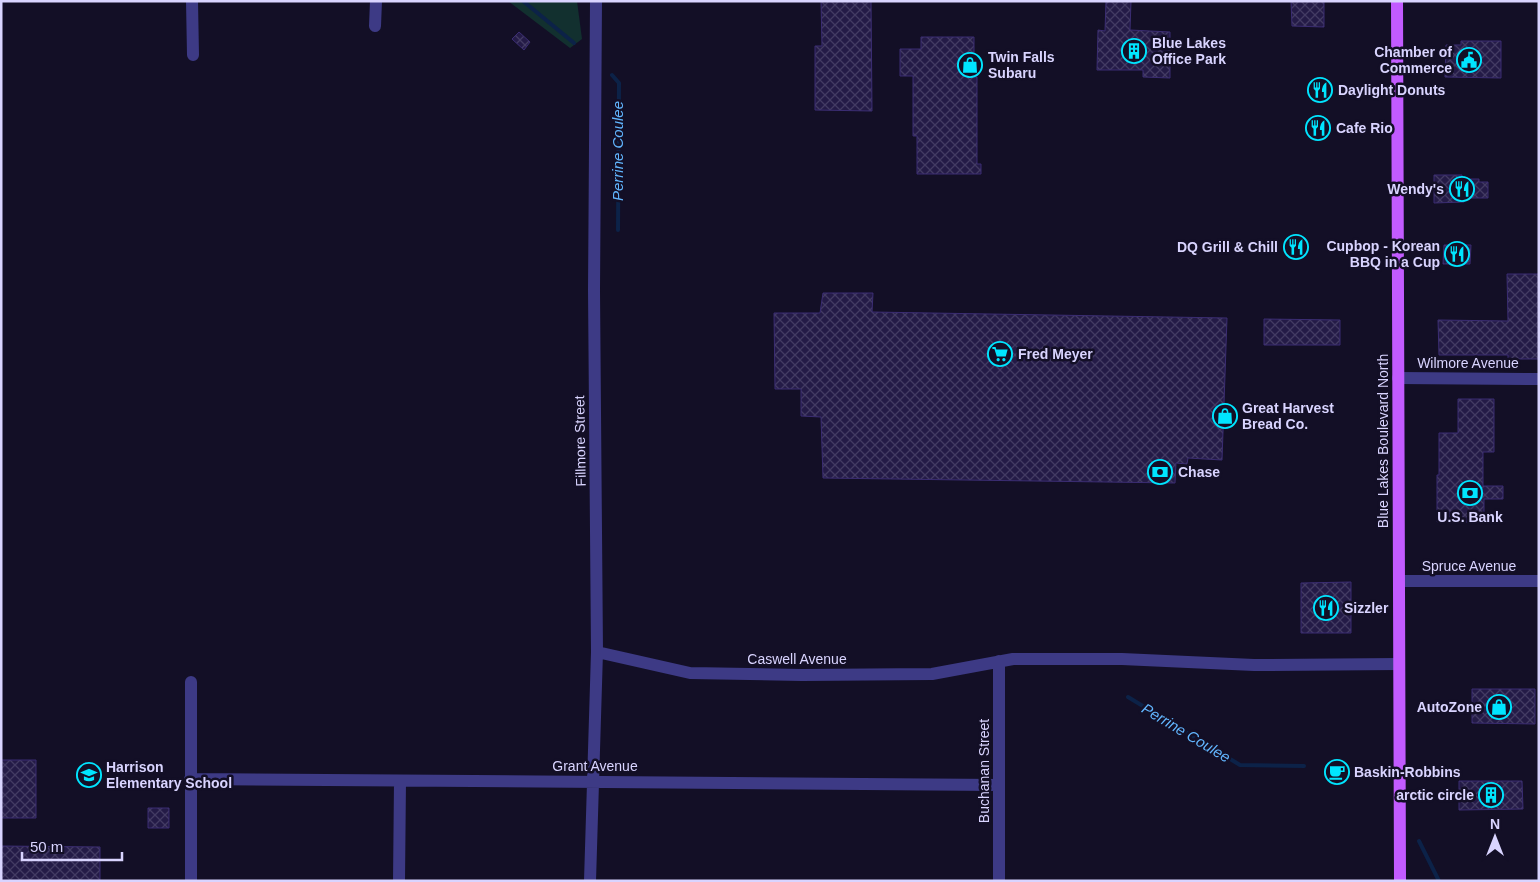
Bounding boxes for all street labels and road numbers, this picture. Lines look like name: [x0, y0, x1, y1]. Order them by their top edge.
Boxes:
street label: Blue Lakes Boulevard North: [1375, 354, 1391, 528]
street label: Wilmore Avenue: [1417, 355, 1519, 371]
street label: Fillmore Street: [571, 395, 589, 487]
street label: Spruce Avenue: [1422, 558, 1517, 574]
street label: Caswell Avenue: [747, 651, 847, 667]
street label: Buchanan Street: [976, 719, 992, 823]
street label: Grant Avenue: [552, 758, 638, 774]

